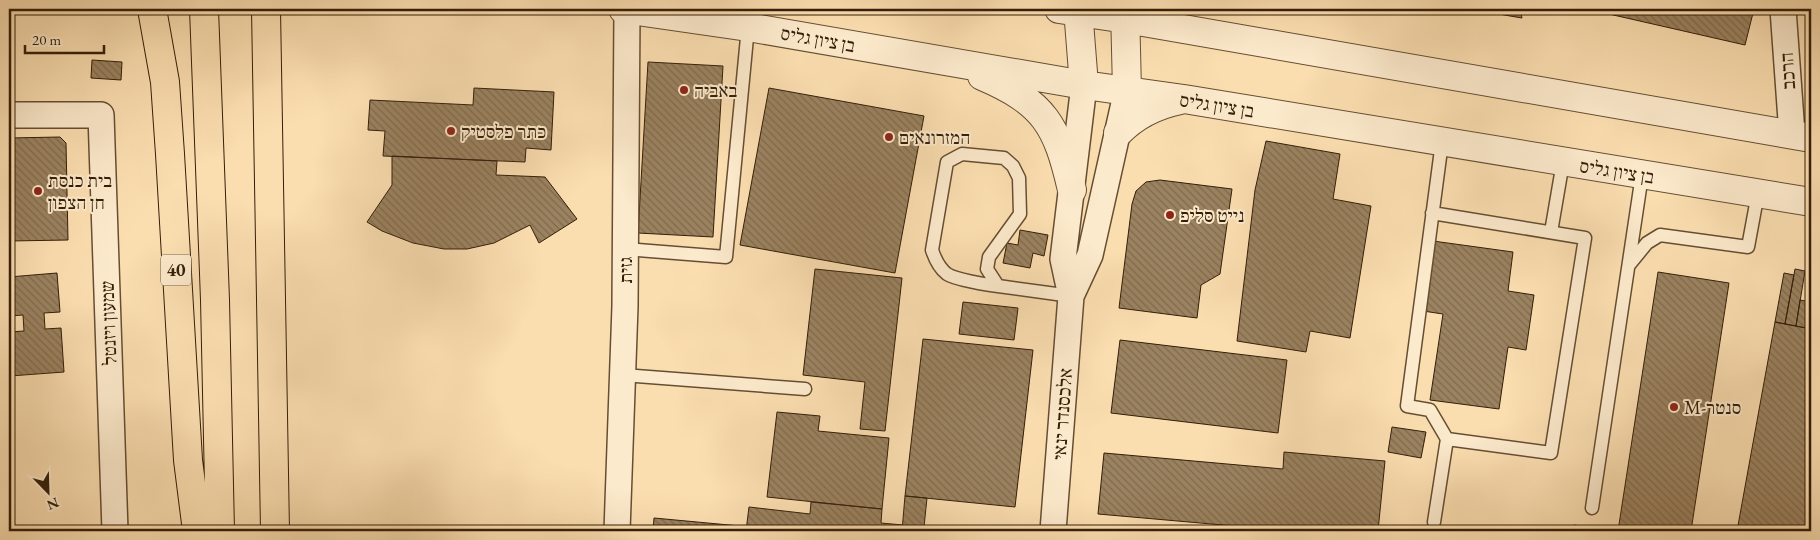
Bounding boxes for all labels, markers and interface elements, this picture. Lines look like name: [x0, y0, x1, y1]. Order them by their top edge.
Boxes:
street label: בן ציון גליס: [779, 21, 857, 58]
scale bar: [25, 22, 104, 54]
text: 20 m: [32, 30, 61, 49]
street label: הרכב: [1774, 51, 1801, 90]
place label: באביה: [694, 78, 738, 103]
marker: באביה: [678, 84, 690, 96]
street label: בן ציון גליס: [1178, 87, 1256, 124]
place label: כתר פלסטיק: [461, 119, 546, 144]
marker: כתר פלסטיק: [445, 125, 457, 137]
place label: המזרונאים: [899, 125, 970, 150]
marker: המזרונאים: [883, 131, 895, 143]
street label: בן ציון גליס: [1578, 153, 1656, 190]
place label: בית כנסת חן הצפון: [48, 168, 112, 215]
marker: בית כנסת חן הצפון: [32, 185, 44, 197]
place label: נייט סליפ: [1180, 203, 1244, 228]
marker: נייט סליפ: [1164, 209, 1176, 221]
road number: 40: [161, 254, 191, 286]
street label: גזית: [613, 256, 638, 284]
street label: שמעון ויזנטל: [95, 280, 122, 366]
street label: אלכסנדר ינאי: [1047, 367, 1078, 461]
place label: M-סנטר: [1684, 395, 1741, 420]
marker: M-סנטר: [1668, 401, 1680, 413]
north arrow: [22, 468, 72, 518]
text: N: [44, 493, 62, 515]

